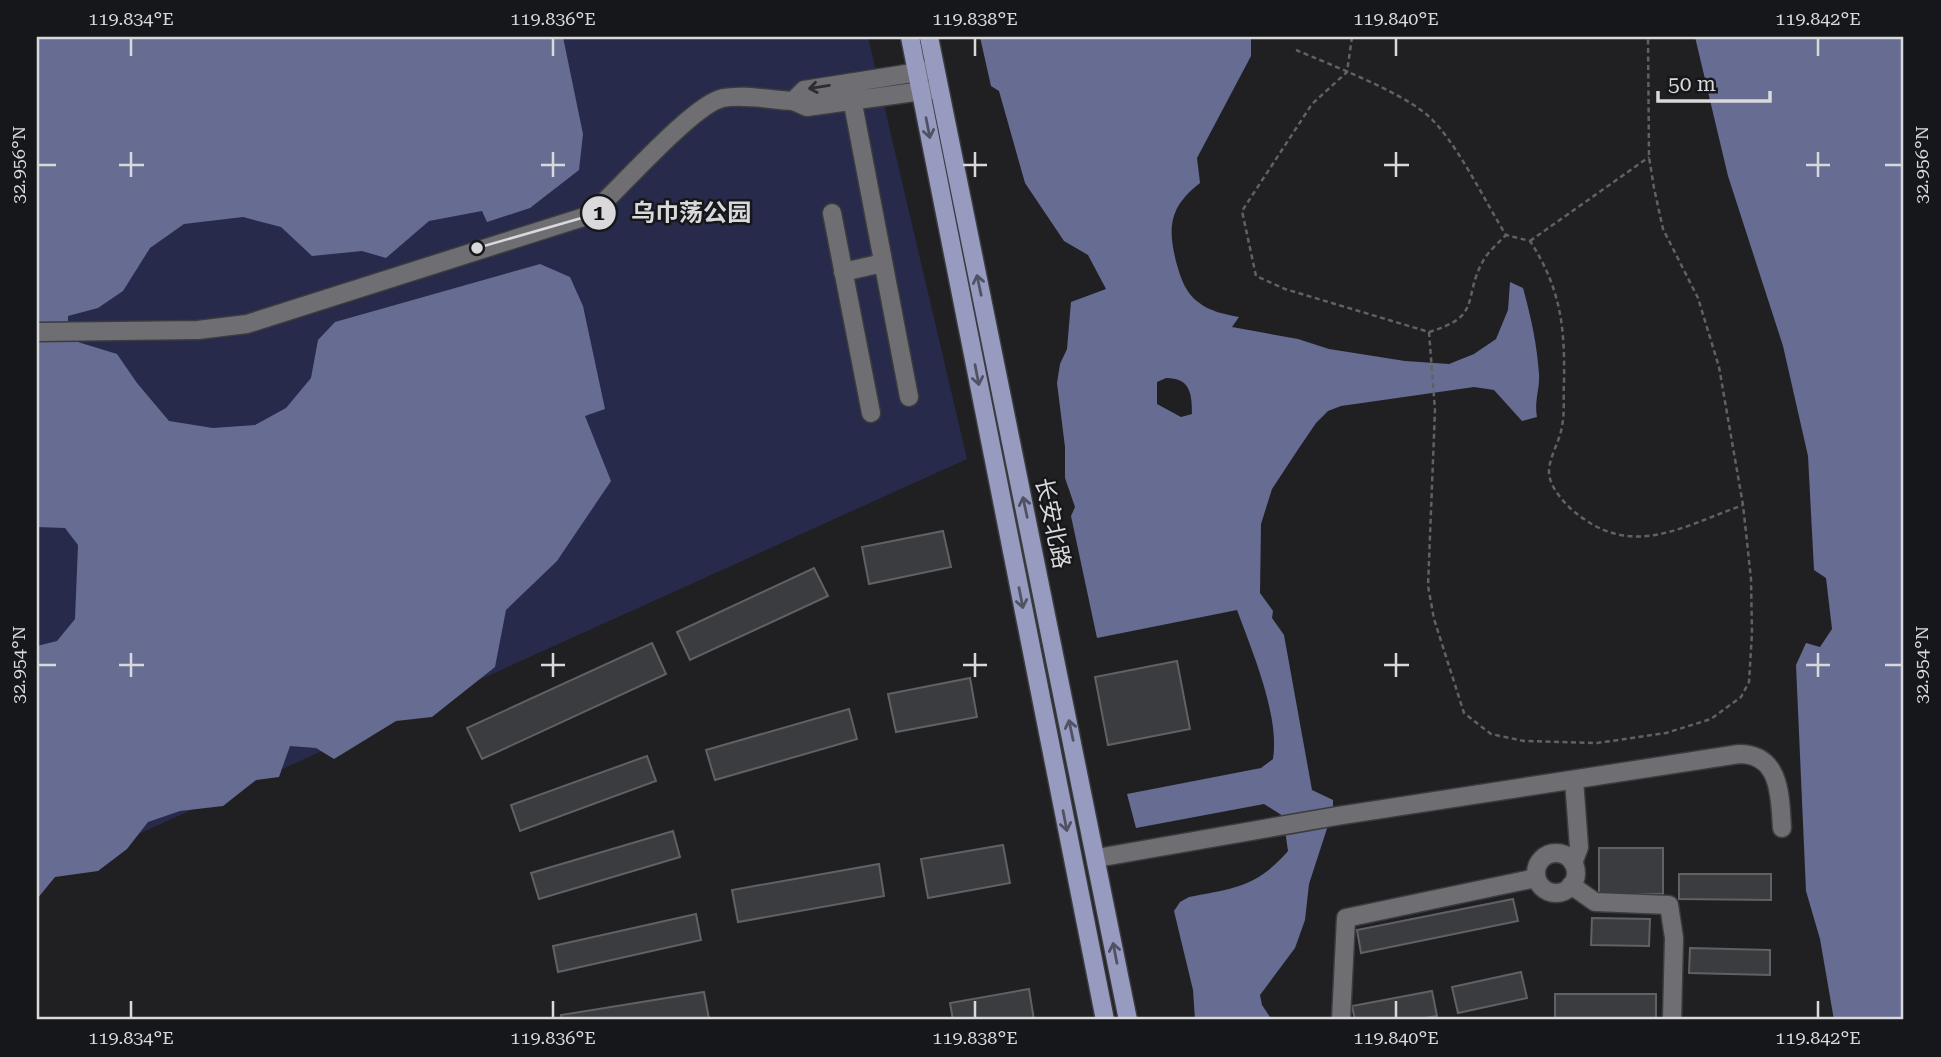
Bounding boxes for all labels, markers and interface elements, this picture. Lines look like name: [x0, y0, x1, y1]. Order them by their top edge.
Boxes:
text: 119.834°E: [88, 8, 174, 29]
text: 119.836°E: [510, 8, 596, 29]
text: 119.838°E: [932, 8, 1018, 29]
text: 119.840°E: [1353, 8, 1439, 29]
text: 119.842°E: [1775, 8, 1861, 29]
scale bar: [1658, 60, 1770, 104]
text: 50 m: [1668, 72, 1716, 96]
one-way arrow: [808, 81, 831, 94]
one-way arrow: [922, 116, 935, 139]
text: 32.956°N: [8, 126, 29, 204]
text: 32.956°N: [1911, 126, 1932, 204]
callout: 乌巾荡公园: [582, 190, 765, 235]
text: 乌巾荡公园: [631, 199, 751, 227]
text: 1: [593, 201, 605, 225]
one-way arrow: [972, 274, 986, 297]
one-way arrow: [970, 363, 984, 386]
street label: 长安北路: [1030, 475, 1075, 571]
one-way arrow: [1017, 496, 1031, 519]
one-way arrow: [1015, 586, 1028, 609]
text: 32.954°N: [8, 626, 29, 704]
text: 32.954°N: [1911, 626, 1932, 704]
one-way arrow: [1063, 719, 1077, 742]
one-way arrow: [1059, 809, 1073, 832]
one-way arrow: [1108, 942, 1122, 965]
text: 119.834°E: [88, 1027, 174, 1048]
text: 119.836°E: [510, 1027, 596, 1048]
text: 119.838°E: [932, 1027, 1018, 1048]
text: 119.840°E: [1353, 1027, 1439, 1048]
text: 119.842°E: [1775, 1027, 1861, 1048]

